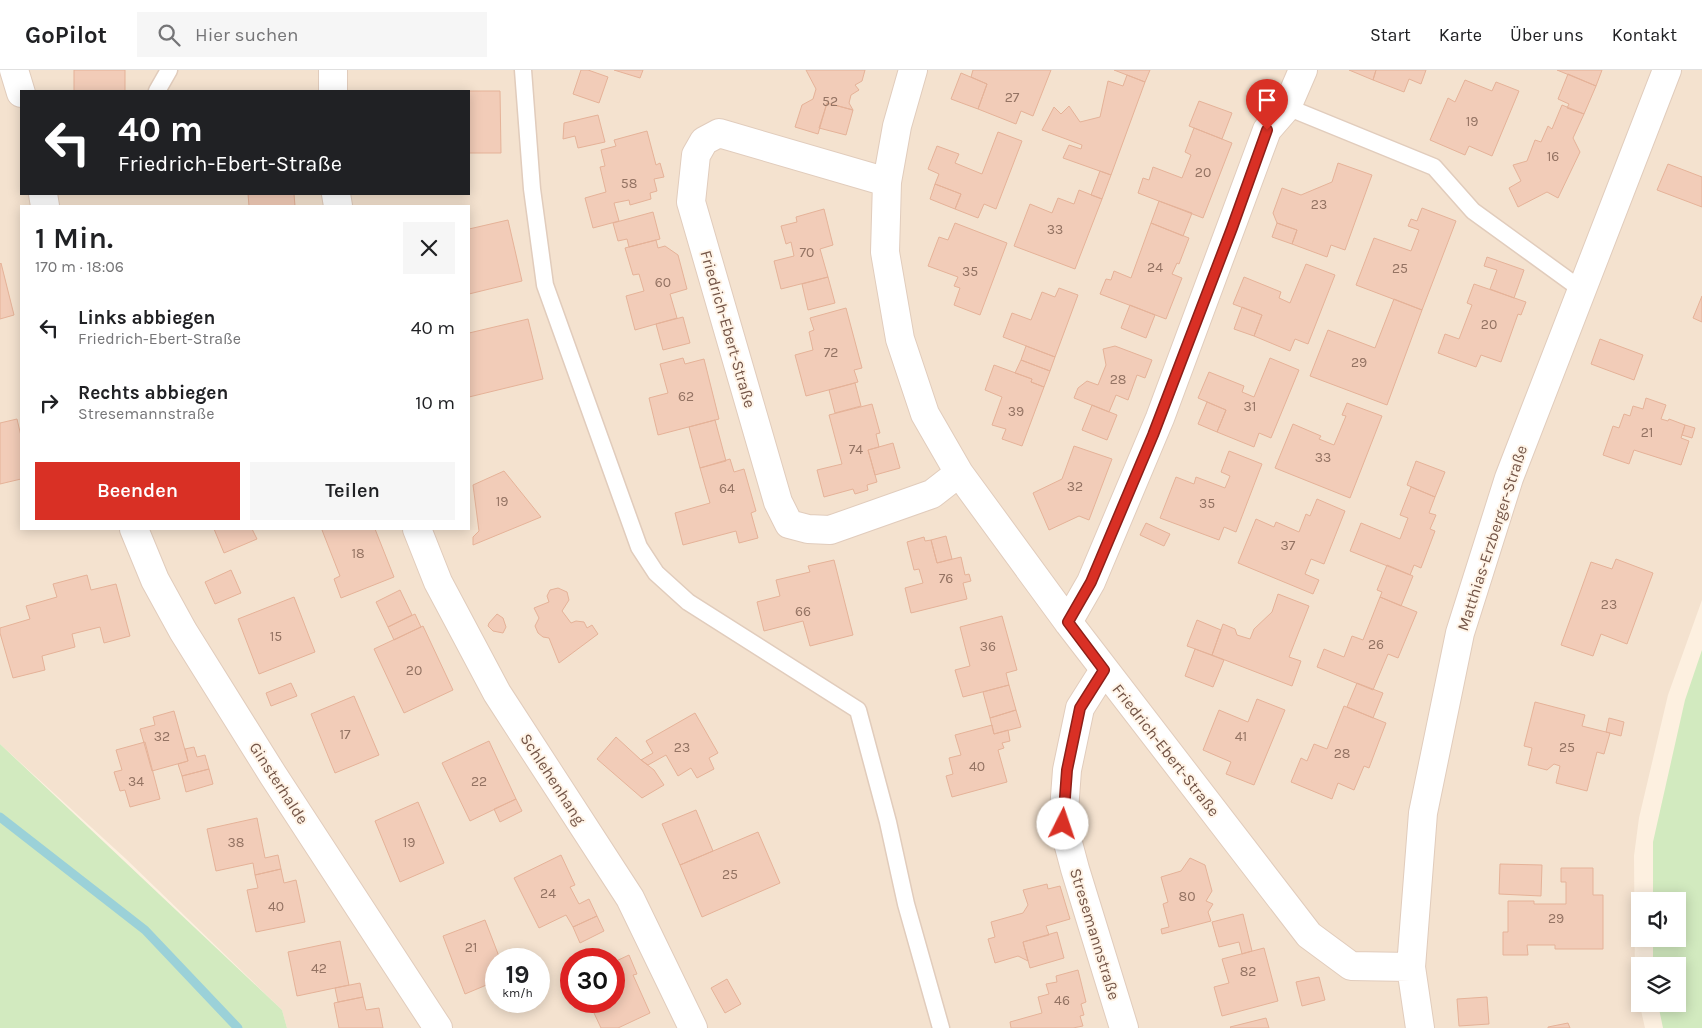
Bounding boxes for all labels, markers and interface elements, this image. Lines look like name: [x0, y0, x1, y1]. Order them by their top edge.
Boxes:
search box: [137, 12, 487, 57]
text: GoPilot: [25, 21, 107, 49]
icon: search: [155, 21, 183, 49]
text: Hier suchen: [195, 24, 298, 46]
text: Start: [1370, 24, 1411, 46]
text: Karte: [1439, 24, 1482, 46]
text: Über uns: [1510, 24, 1584, 46]
text: Kontakt: [1612, 24, 1677, 46]
pin: [1246, 79, 1288, 130]
icon: arrive: [1253, 86, 1281, 114]
house number: 27: [1005, 89, 1020, 106]
house number: 52: [822, 93, 838, 110]
text: 40 m: [118, 109, 203, 150]
icon: left: [35, 110, 100, 175]
house number: 19: [1466, 113, 1478, 130]
house number: 16: [1547, 148, 1559, 165]
text: Friedrich-Ebert-Straße: [118, 151, 342, 177]
house number: 20: [1195, 164, 1211, 181]
house number: 58: [621, 175, 637, 192]
house number: 23: [1311, 196, 1327, 213]
text: 1 Min.: [35, 220, 113, 256]
house number: 33: [1047, 221, 1063, 238]
button: close: [403, 222, 455, 274]
house number: 70: [800, 244, 814, 261]
street label: Friedrich-Ebert-Straße: [696, 248, 760, 410]
text: 170 m · 18:06: [35, 257, 124, 276]
house number: 24: [1147, 259, 1163, 276]
house number: 25: [1392, 260, 1408, 277]
house number: 35: [962, 263, 978, 280]
house number: 60: [655, 274, 671, 291]
text: Links abbiegen: [78, 307, 215, 329]
icon: left: [35, 314, 63, 342]
house number: 20: [1481, 316, 1497, 333]
text: 40 m: [411, 317, 455, 339]
text: Friedrich-Ebert-Straße: [78, 329, 241, 348]
house number: 72: [824, 344, 838, 361]
house number: 29: [1351, 354, 1367, 371]
house number: 28: [1110, 371, 1126, 388]
text: Rechts abbiegen: [78, 382, 228, 404]
house number: 62: [678, 388, 694, 405]
icon: right: [35, 389, 63, 417]
text: 10 m: [415, 392, 455, 414]
house number: 31: [1244, 398, 1256, 415]
house number: 39: [1008, 403, 1024, 420]
text: Stresemannstraße: [78, 404, 214, 423]
house number: 21: [1641, 424, 1653, 441]
house number: 74: [849, 441, 863, 458]
street label: Matthias-Erzberger-Straße: [1453, 443, 1531, 633]
house number: 33: [1315, 449, 1331, 466]
button: Beenden: [35, 462, 240, 520]
button: Teilen: [250, 462, 455, 520]
house number: 32: [1067, 478, 1083, 495]
house number: 64: [719, 480, 735, 497]
house number: 19: [496, 493, 508, 510]
house number: 35: [1199, 495, 1215, 512]
house number: 37: [1281, 537, 1296, 554]
house number: 18: [351, 545, 365, 562]
house number: 76: [939, 570, 953, 587]
house number: 23: [1601, 596, 1617, 613]
house number: 66: [795, 603, 811, 620]
house number: 15: [270, 628, 282, 645]
house number: 26: [1368, 636, 1384, 653]
house number: 36: [980, 638, 996, 655]
house number: 20: [406, 662, 422, 679]
street label: Friedrich-Ebert-Straße: [1108, 680, 1224, 820]
house number: 17: [339, 726, 351, 743]
house number: 32: [154, 728, 170, 745]
house number: 41: [1235, 728, 1247, 745]
street label: Schlehenhang: [516, 730, 590, 828]
street label: Ginsterhalde: [245, 738, 313, 828]
house number: 23: [674, 739, 690, 756]
house number: 25: [1559, 739, 1575, 756]
house number: 28: [1334, 745, 1350, 762]
house number: 40: [969, 758, 985, 775]
house number: 34: [128, 773, 144, 790]
house number: 22: [471, 773, 487, 790]
position arrow: [1036, 797, 1088, 849]
house number: 38: [228, 834, 244, 851]
house number: 19: [403, 834, 415, 851]
house number: 25: [722, 866, 738, 883]
street label: Stresemannstraße: [1066, 866, 1124, 1002]
house number: 24: [540, 885, 556, 902]
house number: 80: [1179, 888, 1195, 905]
map controls: [1631, 892, 1686, 1012]
button: sound: [1631, 892, 1686, 947]
house number: 40: [268, 898, 284, 915]
house number: 29: [1548, 910, 1564, 927]
house number: 21: [465, 939, 477, 956]
speed limit sign: 30: [560, 948, 625, 1013]
button: layers: [1631, 957, 1686, 1012]
house number: 42: [311, 960, 327, 977]
text: 19: [505, 960, 530, 989]
house number: 82: [1240, 963, 1256, 980]
text: km/h: [502, 986, 533, 1000]
house number: 46: [1054, 992, 1070, 1009]

